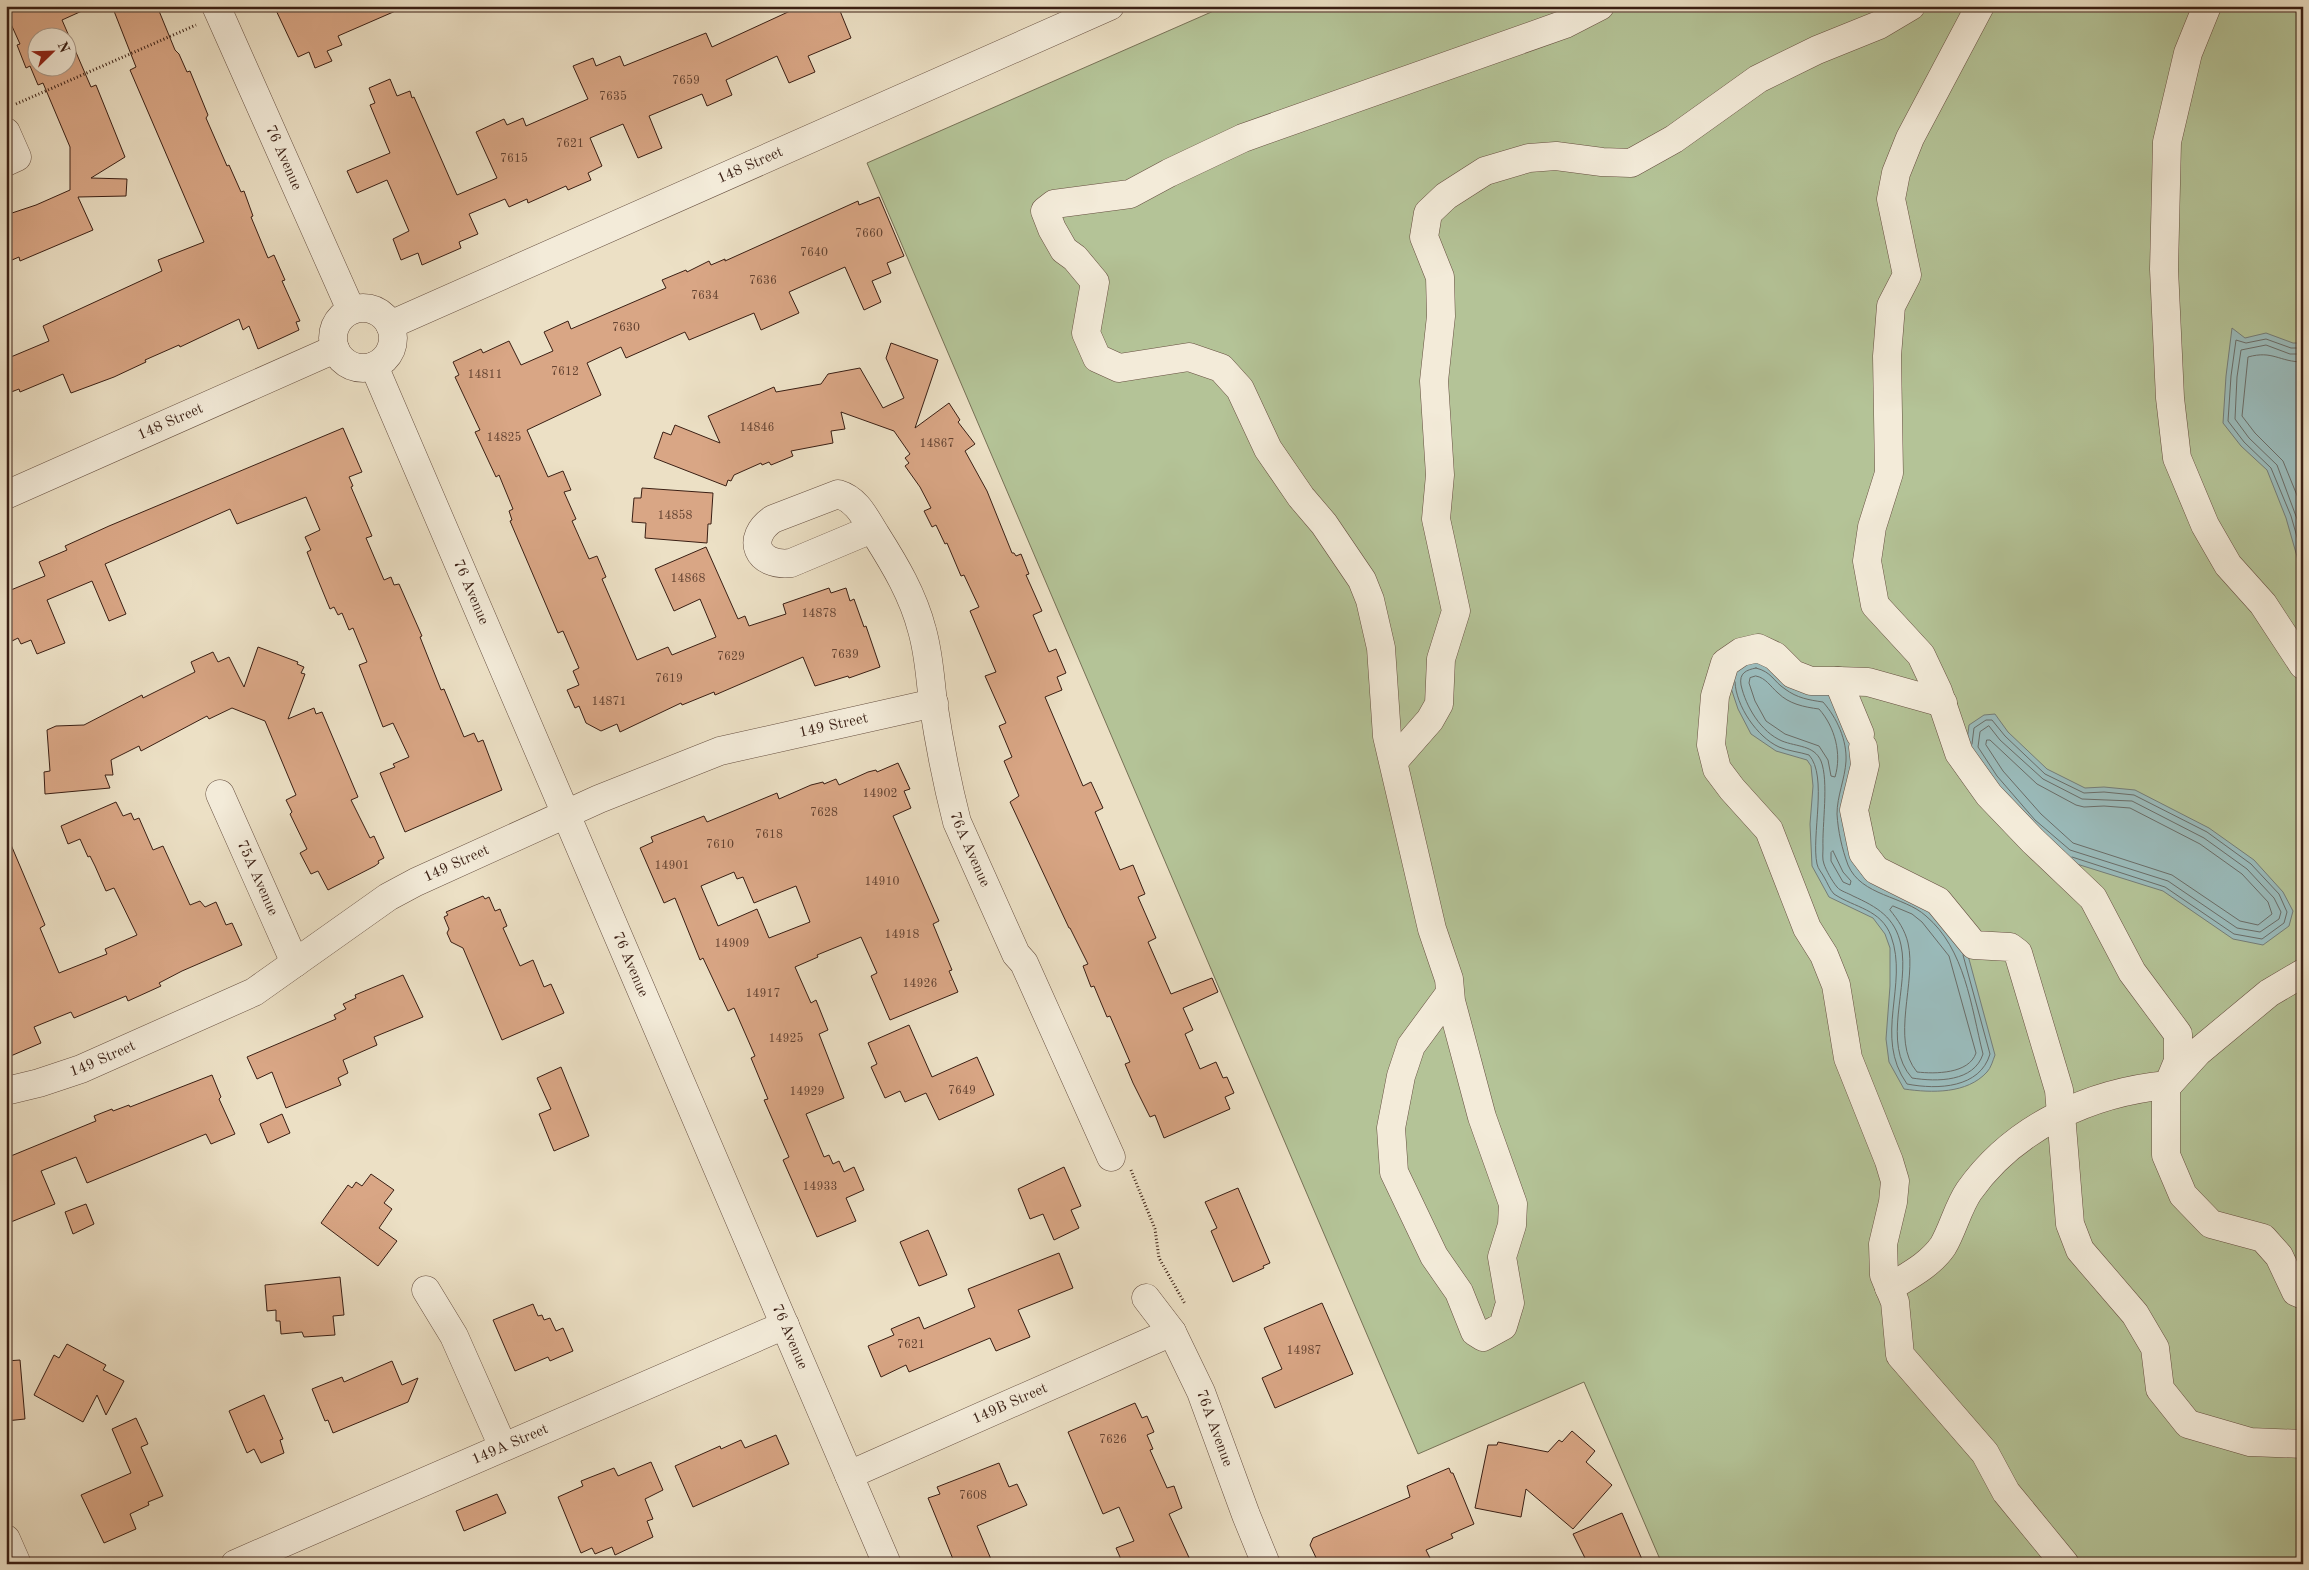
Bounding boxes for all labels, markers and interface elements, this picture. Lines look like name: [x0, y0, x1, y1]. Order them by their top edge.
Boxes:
north arrow: [28, 28, 78, 78]
text: N: [55, 40, 72, 55]
house number: 7659: [672, 74, 700, 87]
house number: 7635: [599, 90, 627, 103]
street label: 76 Avenue: [262, 123, 304, 193]
house number: 7621: [556, 138, 584, 150]
street label: 148 Street: [715, 144, 785, 186]
house number: 7615: [500, 152, 528, 165]
house number: 7660: [855, 228, 883, 240]
house number: 7640: [800, 247, 828, 259]
house number: 7636: [749, 275, 777, 287]
house number: 7634: [691, 290, 719, 302]
house number: 7630: [612, 322, 640, 334]
house number: 7612: [551, 366, 579, 378]
house number: 14811: [468, 369, 502, 381]
street label: 148 Street: [135, 401, 206, 443]
house number: 14846: [740, 422, 774, 434]
house number: 14825: [487, 431, 521, 444]
house number: 14867: [920, 438, 954, 450]
house number: 14858: [658, 509, 692, 522]
street label: 76 Avenue: [450, 557, 491, 627]
house number: 14868: [671, 573, 705, 585]
house number: 14878: [802, 608, 836, 620]
house number: 7639: [831, 649, 859, 661]
house number: 7629: [717, 651, 745, 663]
house number: 7619: [655, 673, 683, 685]
house number: 14871: [592, 696, 626, 708]
street label: 149 Street: [798, 711, 869, 741]
house number: 14902: [863, 788, 897, 800]
house number: 7628: [810, 807, 838, 819]
street label: 76A Avenue: [947, 810, 993, 889]
house number: 7618: [755, 829, 783, 841]
street label: 75A Avenue: [234, 838, 281, 918]
house number: 7610: [706, 839, 734, 851]
street label: 149 Street: [421, 842, 491, 885]
house number: 14901: [655, 860, 689, 872]
house number: 14910: [865, 876, 899, 888]
house number: 14918: [885, 929, 919, 941]
street label: 76 Avenue: [610, 930, 651, 999]
house number: 14909: [715, 938, 749, 950]
house number: 14926: [903, 978, 937, 990]
house number: 14917: [746, 988, 780, 1000]
house number: 14925: [769, 1032, 803, 1045]
street label: 149 Street: [68, 1038, 138, 1080]
house number: 7649: [948, 1085, 976, 1097]
house number: 14929: [790, 1086, 824, 1098]
house number: 14933: [803, 1181, 837, 1193]
street label: 76 Avenue: [769, 1302, 810, 1372]
house number: 7621: [897, 1339, 925, 1351]
house number: 14987: [1287, 1345, 1321, 1357]
street label: 149B Street: [970, 1381, 1050, 1427]
street label: 76A Avenue: [1193, 1388, 1235, 1469]
street label: 149A Street: [470, 1421, 551, 1468]
house number: 7626: [1099, 1434, 1127, 1446]
house number: 7608: [959, 1490, 987, 1502]

